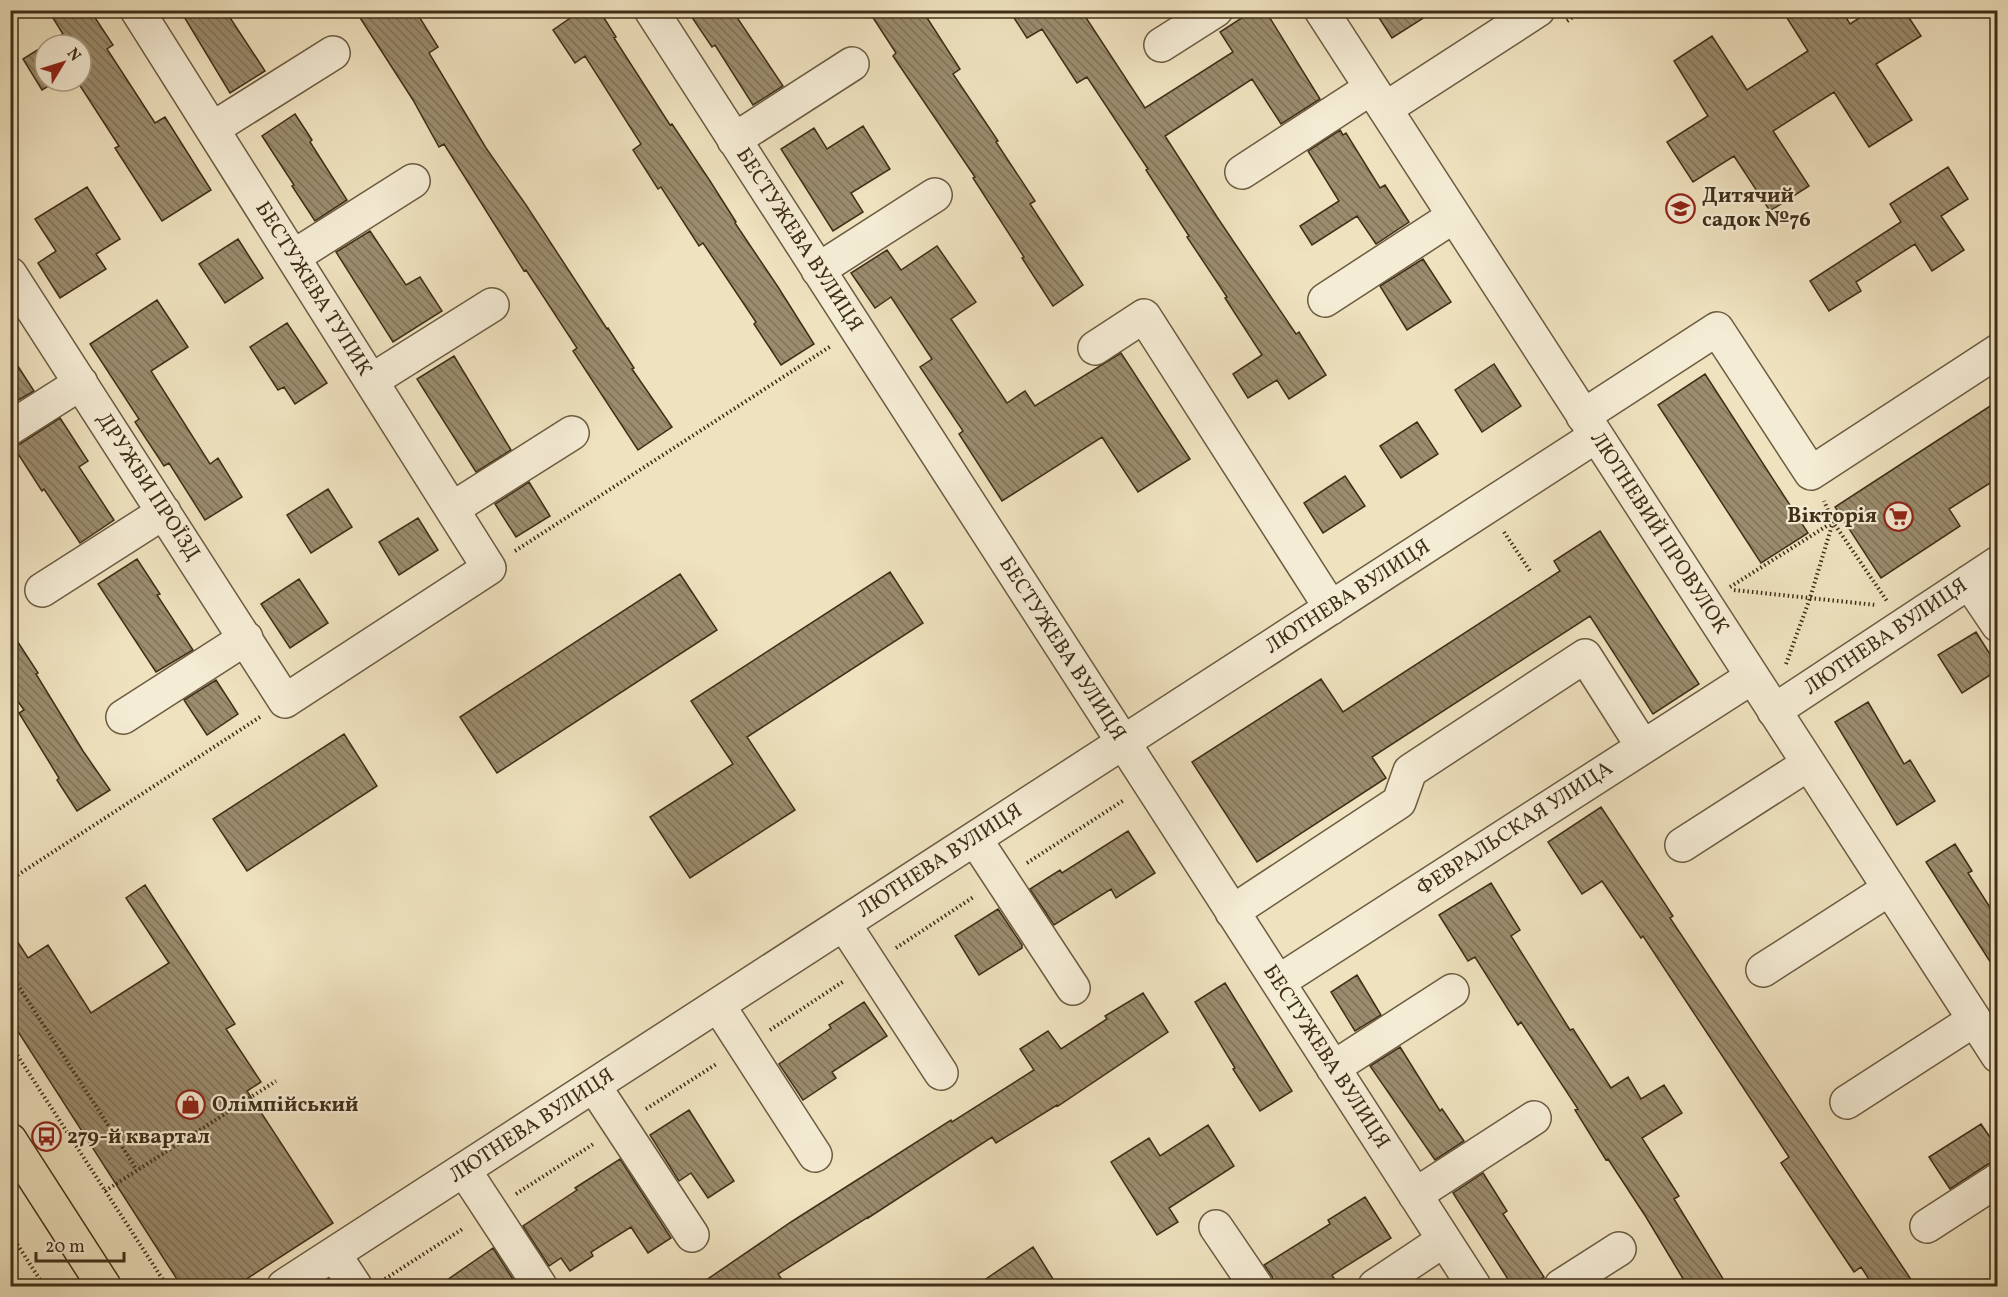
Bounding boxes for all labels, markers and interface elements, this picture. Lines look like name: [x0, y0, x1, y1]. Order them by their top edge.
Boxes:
north arrow: [33, 33, 93, 93]
text: N: [61, 44, 86, 67]
street label: БЕСТУЖЕВА ВУЛИЦЯ: [729, 142, 869, 338]
place label: Дитячий садок №76: [1702, 182, 1811, 235]
school or university icon: Дитячий садок №76: [1665, 192, 1697, 224]
street label: БЕСТУЖЕВА ТУПИК: [248, 196, 378, 382]
street label: ДРУЖБИ ПРОЇЗД: [89, 407, 207, 567]
street label: ЛЮТНЕВИЙ ПРОВУЛОК: [1583, 426, 1735, 640]
supermarket icon: Вікторія: [1882, 500, 1914, 532]
place label: Вікторія: [1787, 502, 1877, 531]
street label: ЛЮТНЕВА ВУЛИЦЯ: [1260, 533, 1436, 661]
street label: БЕСТУЖЕВА ВУЛИЦЯ: [992, 551, 1132, 747]
street label: ЛЮТНЕВА ВУЛИЦЯ: [1799, 571, 1973, 703]
street label: ФЕВРАЛЬСКАЯ УЛИЦА: [1411, 754, 1619, 903]
street label: ЛЮТНЕВА ВУЛИЦЯ: [852, 797, 1028, 925]
street label: БЕСТУЖЕВА ВУЛИЦЯ: [1256, 959, 1396, 1155]
street label: ЛЮТНЕВА ВУЛИЦЯ: [444, 1062, 620, 1190]
shop icon: Олімпійський: [175, 1089, 207, 1121]
place label: Олімпійський: [212, 1091, 359, 1120]
bus stop icon: 279-й квартал: [30, 1121, 62, 1153]
place label: 279-й квартал: [67, 1123, 210, 1152]
scale bar: [36, 1225, 124, 1263]
text: 20 m: [45, 1235, 85, 1260]

